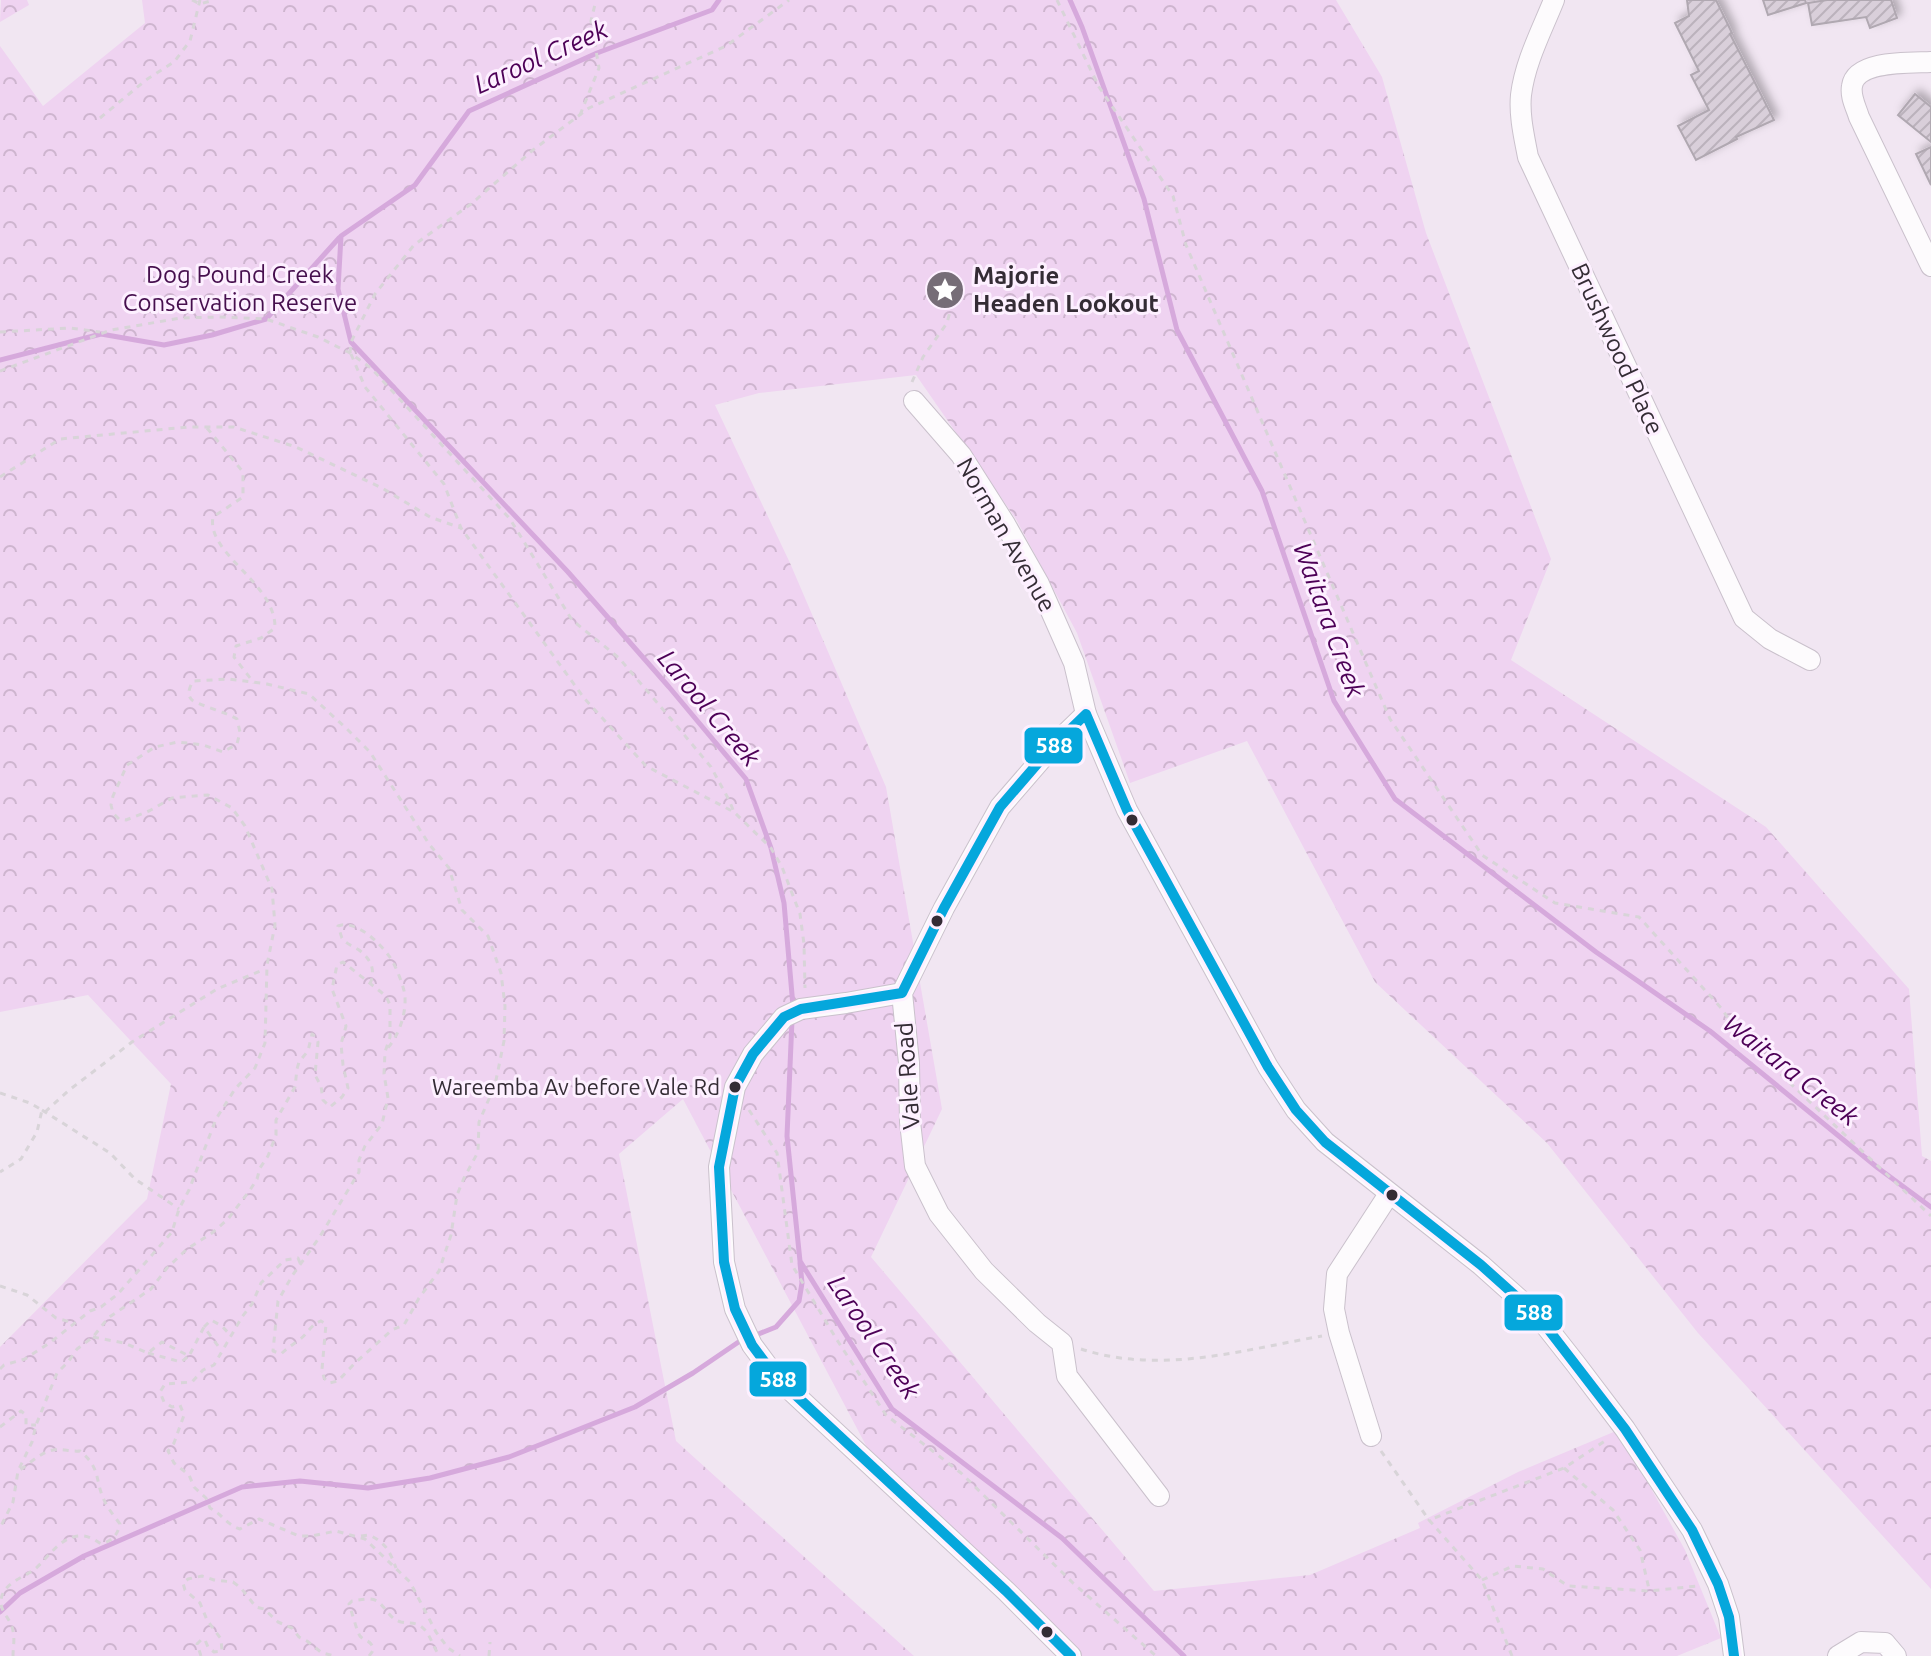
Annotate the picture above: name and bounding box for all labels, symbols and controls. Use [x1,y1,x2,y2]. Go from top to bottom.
water label: Larool Creek [470,14,613,99]
street label: Brushwood Place [1566,259,1669,439]
park label: Dog Pound Creek Conservation Reserve [123,261,357,316]
place label: Majorie Headen Lookout [973,262,1159,317]
place icon: Majorie Headen Lookout [924,269,966,311]
street label: Norman Avenue [951,453,1061,617]
water label: Waitara Creek [1288,538,1371,702]
water label: Larool Creek [652,644,767,772]
line badge: 588 [1023,726,1084,765]
text: 588 [1035,732,1073,757]
unlabelled marker [1124,812,1140,828]
unlabelled marker [929,913,945,929]
water label: Waitara Creek [1718,1008,1865,1132]
street label: Vale Road [890,1021,925,1131]
place label: Wareemba Av before Vale Rd [432,1074,720,1099]
marker: Wareemba Av before Vale Rd [727,1079,743,1095]
unlabelled marker [1384,1187,1400,1203]
water label: Larool Creek [822,1269,927,1405]
line badge: 588 [1503,1293,1564,1332]
text: 588 [1515,1299,1553,1324]
line badge: 588 [748,1360,808,1398]
text: 588 [759,1366,797,1391]
unlabelled marker [1039,1624,1055,1640]

